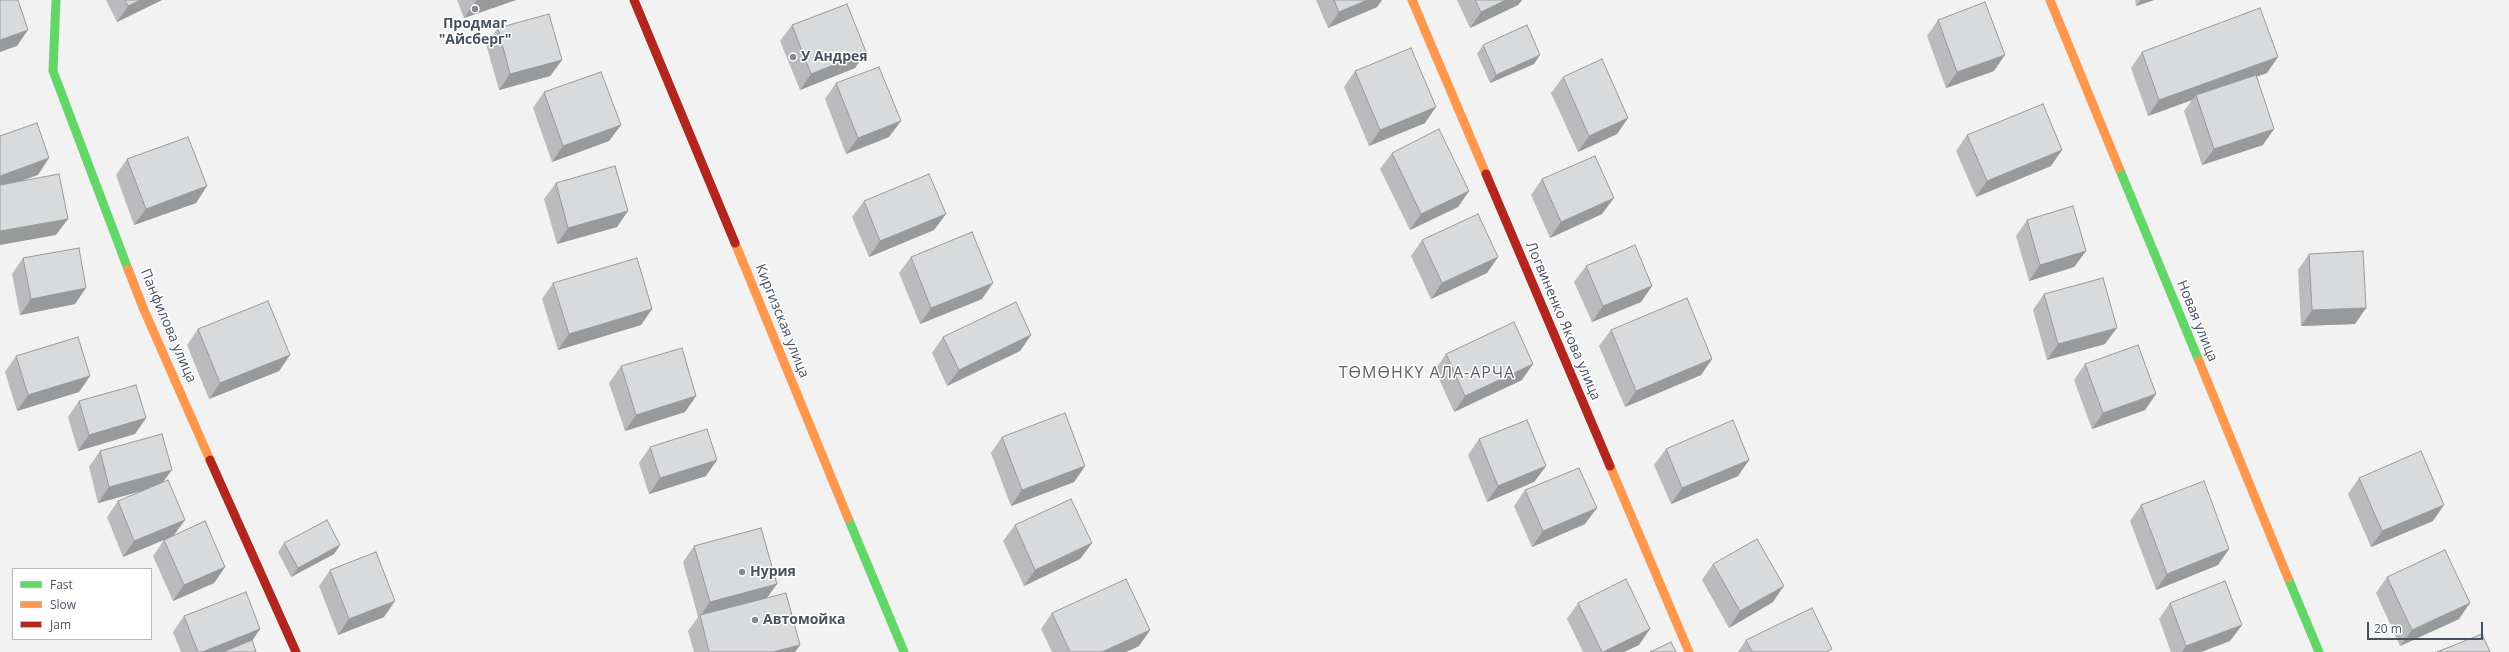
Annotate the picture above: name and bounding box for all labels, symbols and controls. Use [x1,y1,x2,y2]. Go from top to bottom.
marker: Продмаг "Айсберг" [470,4,480,14]
place label: Продмаг "Айсберг" [439,16,511,48]
place label: У Андрея [801,49,868,65]
marker: У Андрея [788,52,798,62]
street label: Логвиненко Якова улица [1522,239,1604,403]
street label: Киргизская улица [751,262,813,380]
street label: Панфилова улица [136,267,200,385]
street label: Новая улица [2173,278,2221,364]
district label: ТӨМӨНКҮ АЛА-АРЧА [1339,363,1515,383]
place label: Нурия [750,564,796,580]
marker: Нурия [737,567,747,577]
legend [12,568,152,640]
text: Fast [50,576,73,593]
text: Slow [50,596,76,613]
place label: Автомойка [763,612,846,628]
scale bar [2369,614,2485,640]
marker: Автомойка [750,615,760,625]
text: Jam [50,616,71,633]
text: 20 m [2374,620,2402,637]

